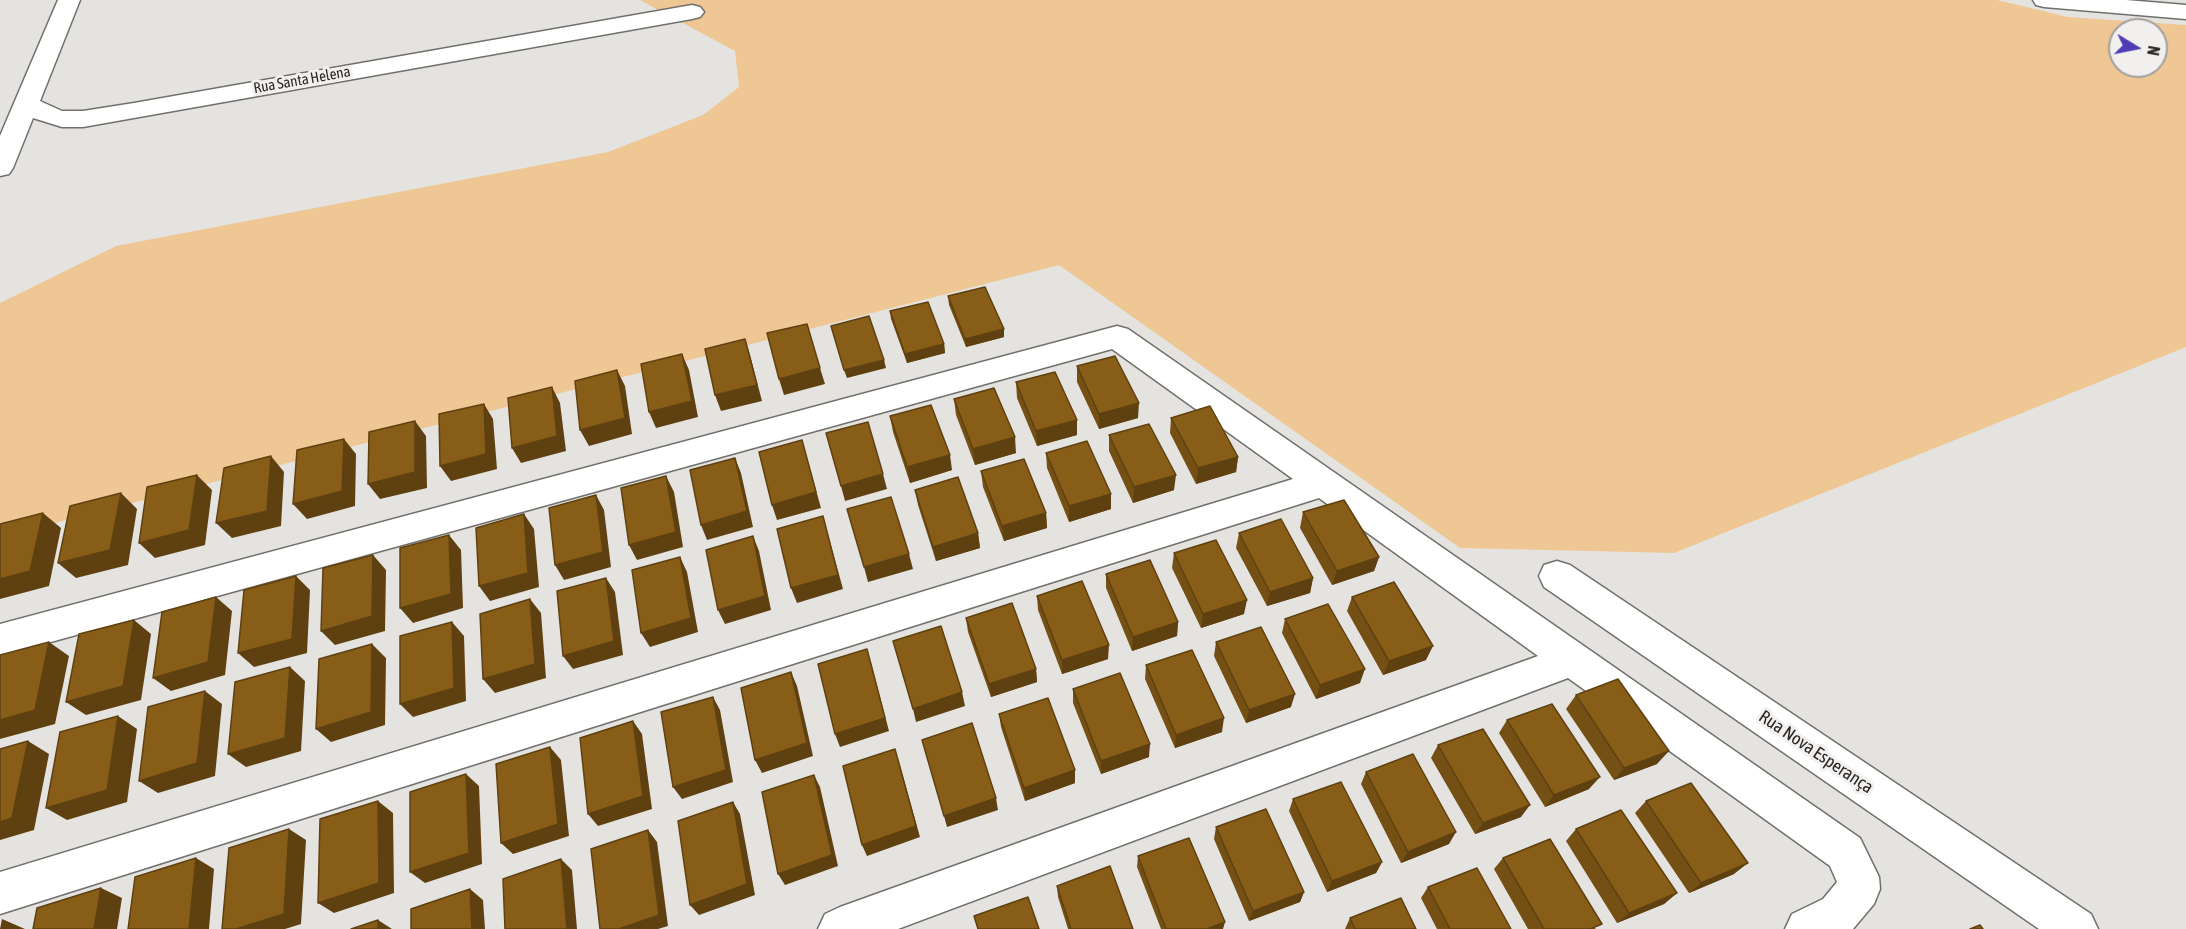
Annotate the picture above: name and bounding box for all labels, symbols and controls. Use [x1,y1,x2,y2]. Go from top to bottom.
north arrow [2108,18,2168,78]
text: N [2144,45,2163,57]
street label: Rua Santa Helena [252,63,352,97]
street label: Rua Nova Esperança [1755,706,1877,798]

